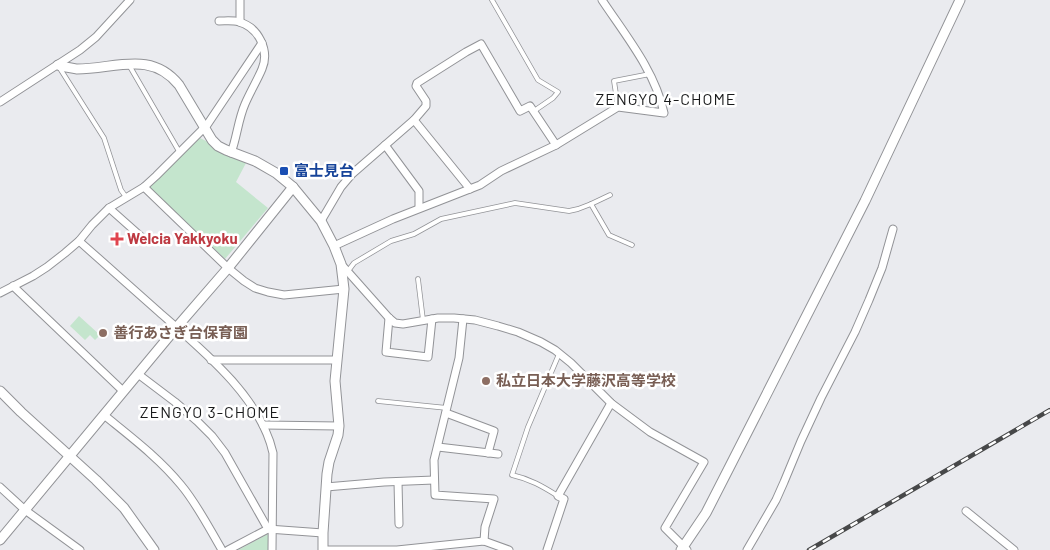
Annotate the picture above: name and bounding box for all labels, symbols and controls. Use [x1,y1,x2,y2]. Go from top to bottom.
district label: ZENGYO 4-CHOME [595,89,737,108]
place label: 富士見台 [294,161,354,179]
marker: 富士見台 [278,165,290,177]
place label: Welcia Yakkyoku [127,229,238,247]
marker: Welcia Yakkyoku [111,233,123,245]
place label: 善行あさぎ台保育園 [113,323,248,341]
marker: 善行あさぎ台保育園 [97,327,109,339]
place label: 私立日本大学藤沢高等学校 [496,371,676,389]
marker: 私立日本大学藤沢高等学校 [480,375,492,387]
district label: ZENGYO 3-CHOME [140,402,280,421]

